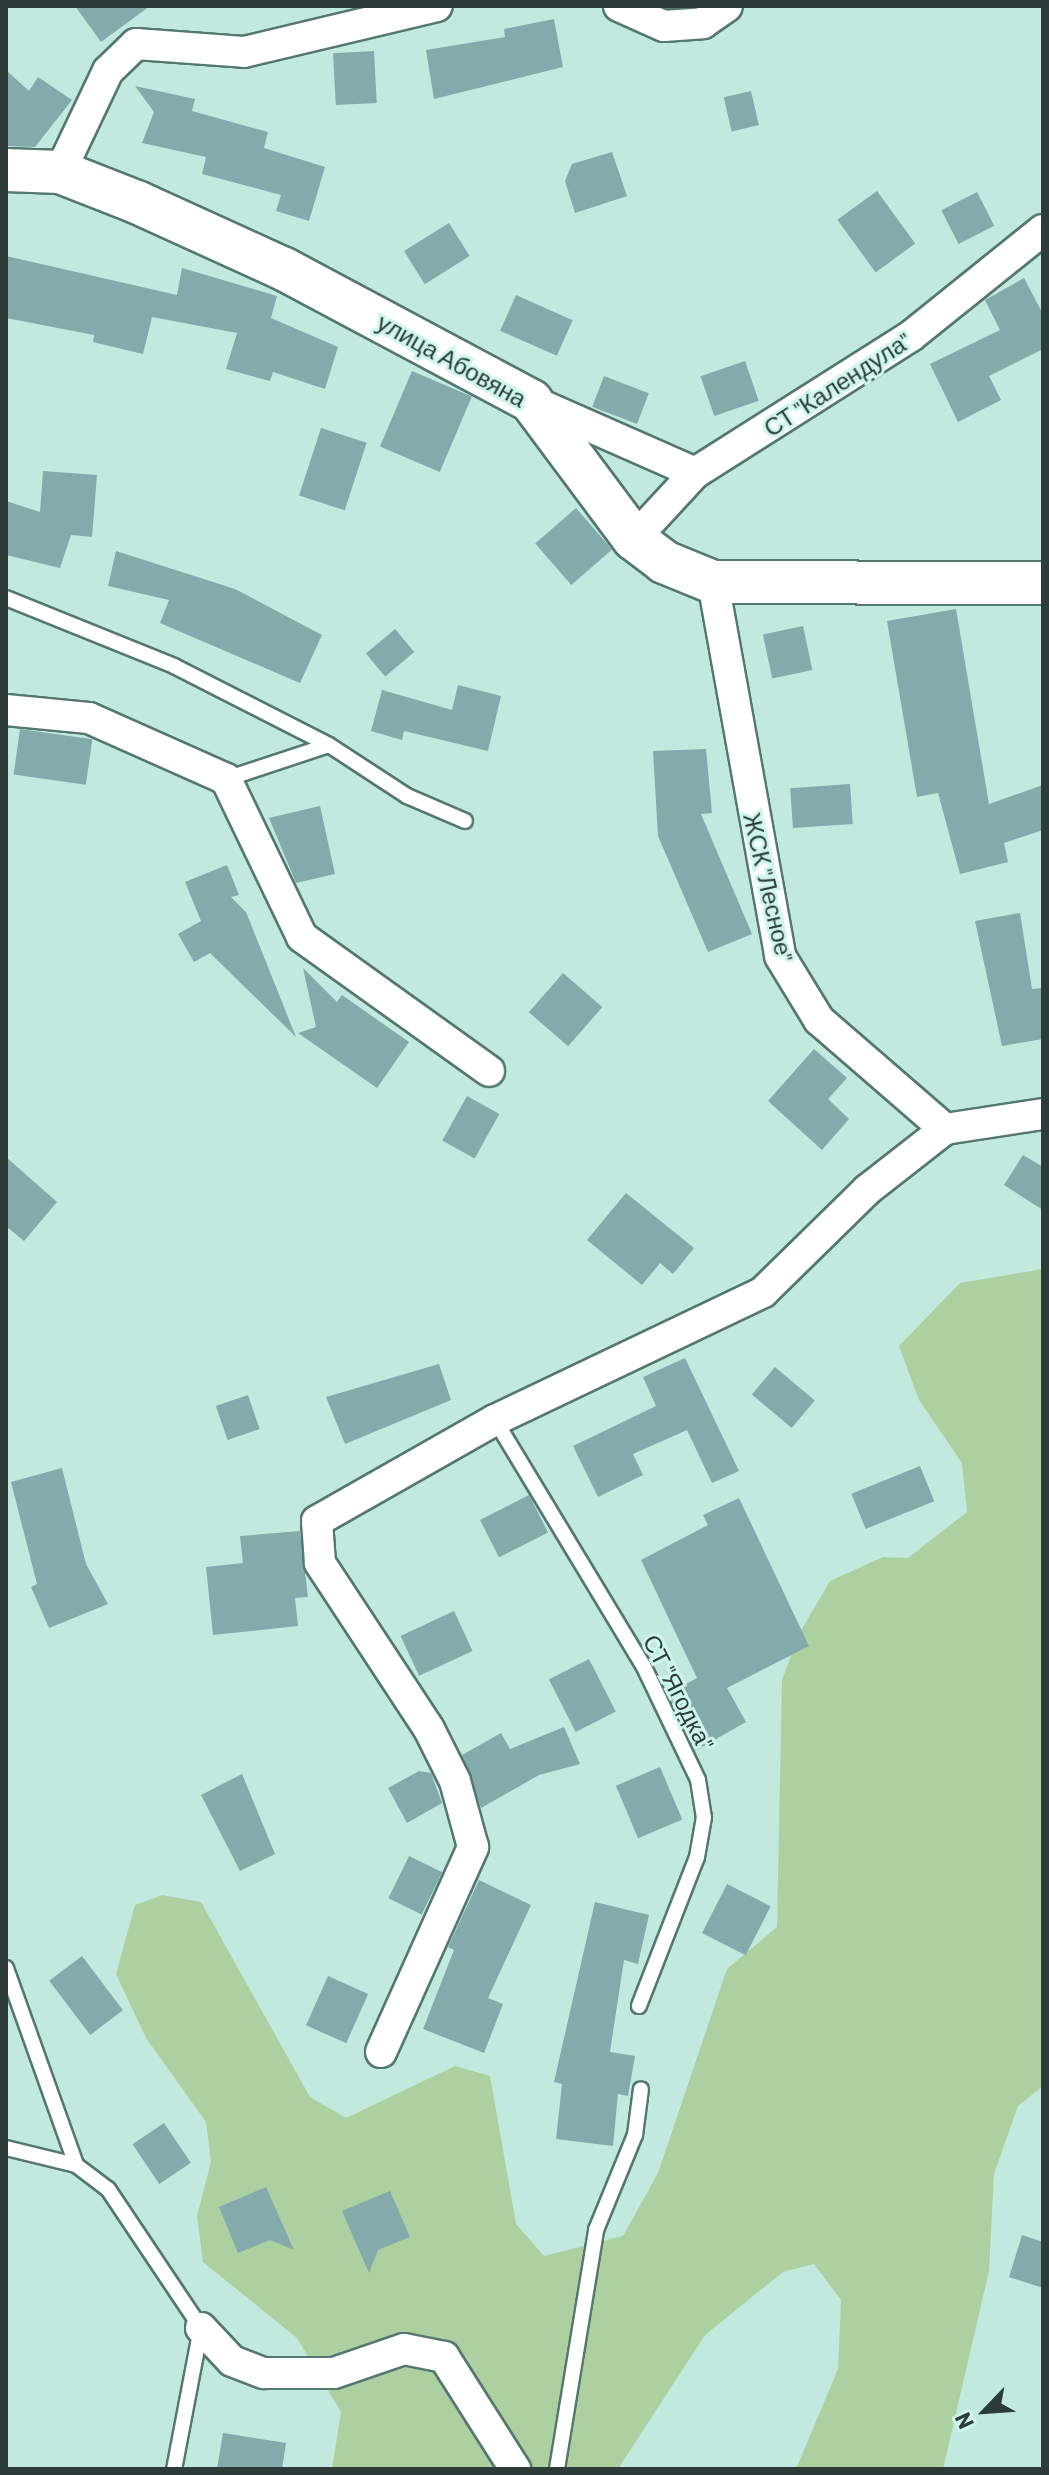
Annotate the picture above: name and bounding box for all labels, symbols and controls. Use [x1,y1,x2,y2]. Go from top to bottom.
street label: улица Абовяна [372,307,532,413]
street label: СТ "Календула" [758,326,916,442]
street label: ЖСК "Лесное" [738,810,800,964]
street label: СТ "Ягодка" [638,1630,720,1754]
north arrow [945,2371,1025,2451]
text: N [948,2409,978,2433]

